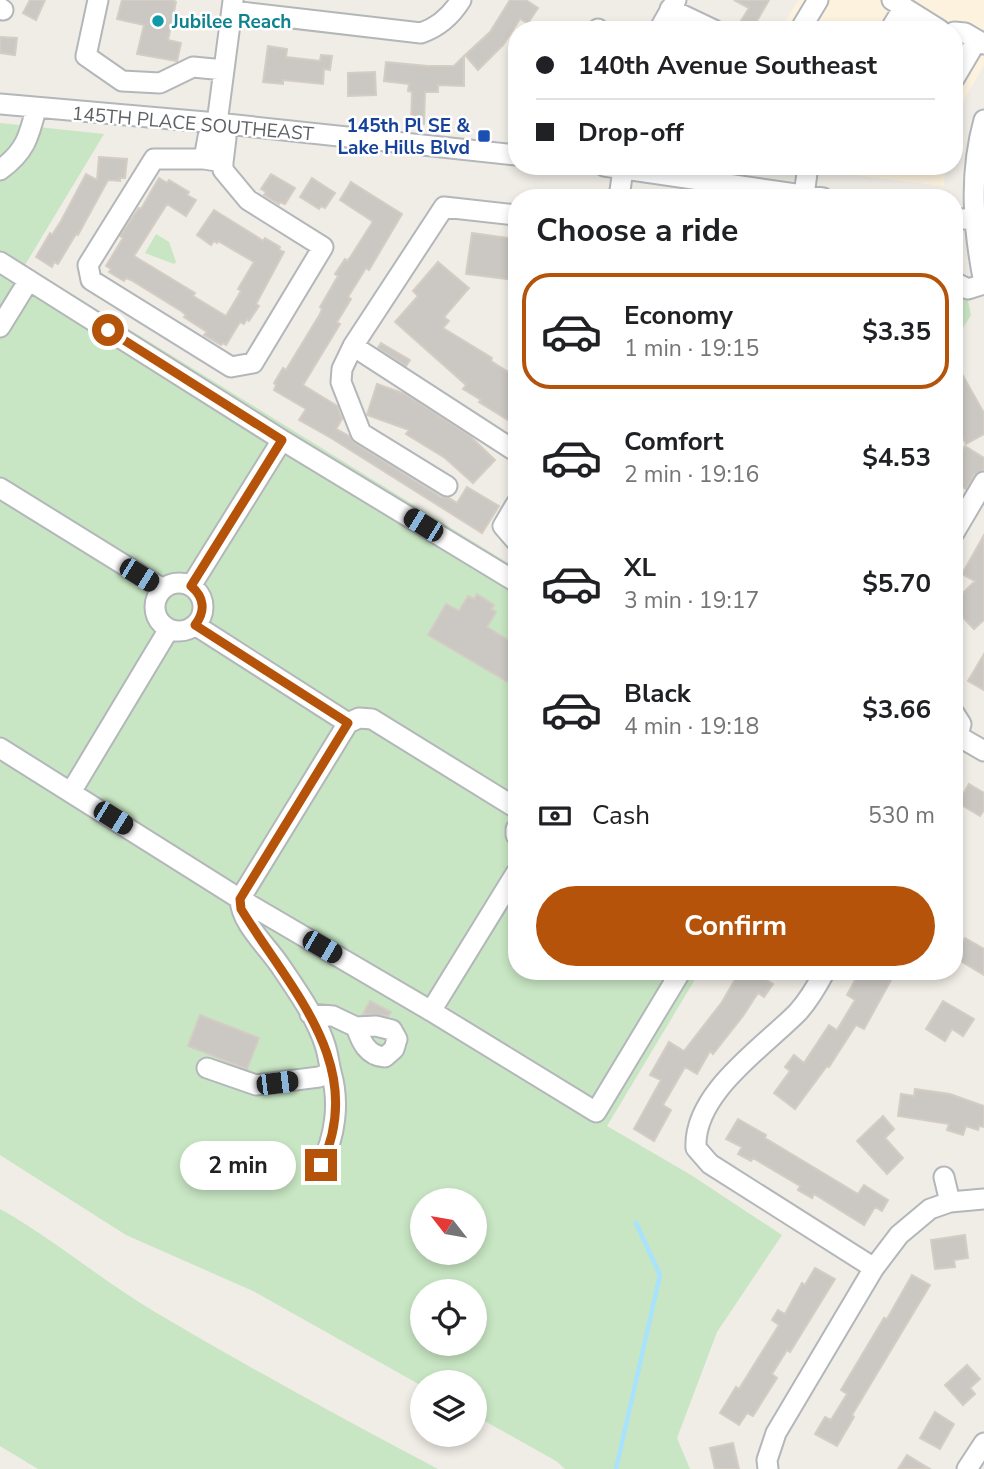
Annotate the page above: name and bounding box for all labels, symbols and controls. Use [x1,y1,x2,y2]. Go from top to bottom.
place label: Jubilee Reach [171,9,291,35]
marker: Jubilee Reach [150,13,166,29]
text: 140th Avenue Southeast [578,48,877,83]
street label: 145TH PLACE SOUTHEAST [71,100,315,148]
place label: 145th Pl SE & Lake Hills Blvd [337,113,471,161]
text: Drop-off [578,115,684,150]
marker: 145th Pl SE & Lake Hills Blvd [476,128,492,144]
text: Choose a ride [536,209,738,252]
text: Economy [624,298,733,333]
icon: car [540,300,603,363]
route start [92,314,124,346]
text: $3.35 [862,314,931,349]
text: 1 min · 19:15 [624,333,759,364]
text: Comfort [624,424,724,459]
icon: car [540,426,603,489]
text: $4.53 [862,440,931,475]
text: 2 min · 19:16 [624,459,759,490]
car [400,505,447,545]
text: XL [624,550,656,585]
icon: car [540,552,603,615]
car [116,555,163,595]
text: $5.70 [862,566,931,601]
text: 3 min · 19:17 [624,585,759,616]
text: Black [624,676,691,711]
icon: car [540,678,603,741]
text: $3.66 [862,692,931,727]
text: 4 min · 19:18 [624,711,759,742]
icon: cash [536,797,574,835]
car [90,798,137,838]
text: Cash [592,798,650,833]
text: 530 m [868,800,935,831]
button: Confirm [536,886,935,966]
car [299,927,346,967]
car [255,1070,300,1096]
callout: 2 min [181,1140,296,1190]
route end [305,1149,337,1181]
text: 2 min [208,1150,268,1181]
north arrow [410,1188,486,1265]
map controls [410,1188,487,1447]
button: locate [410,1279,487,1356]
button: layers [410,1370,487,1447]

